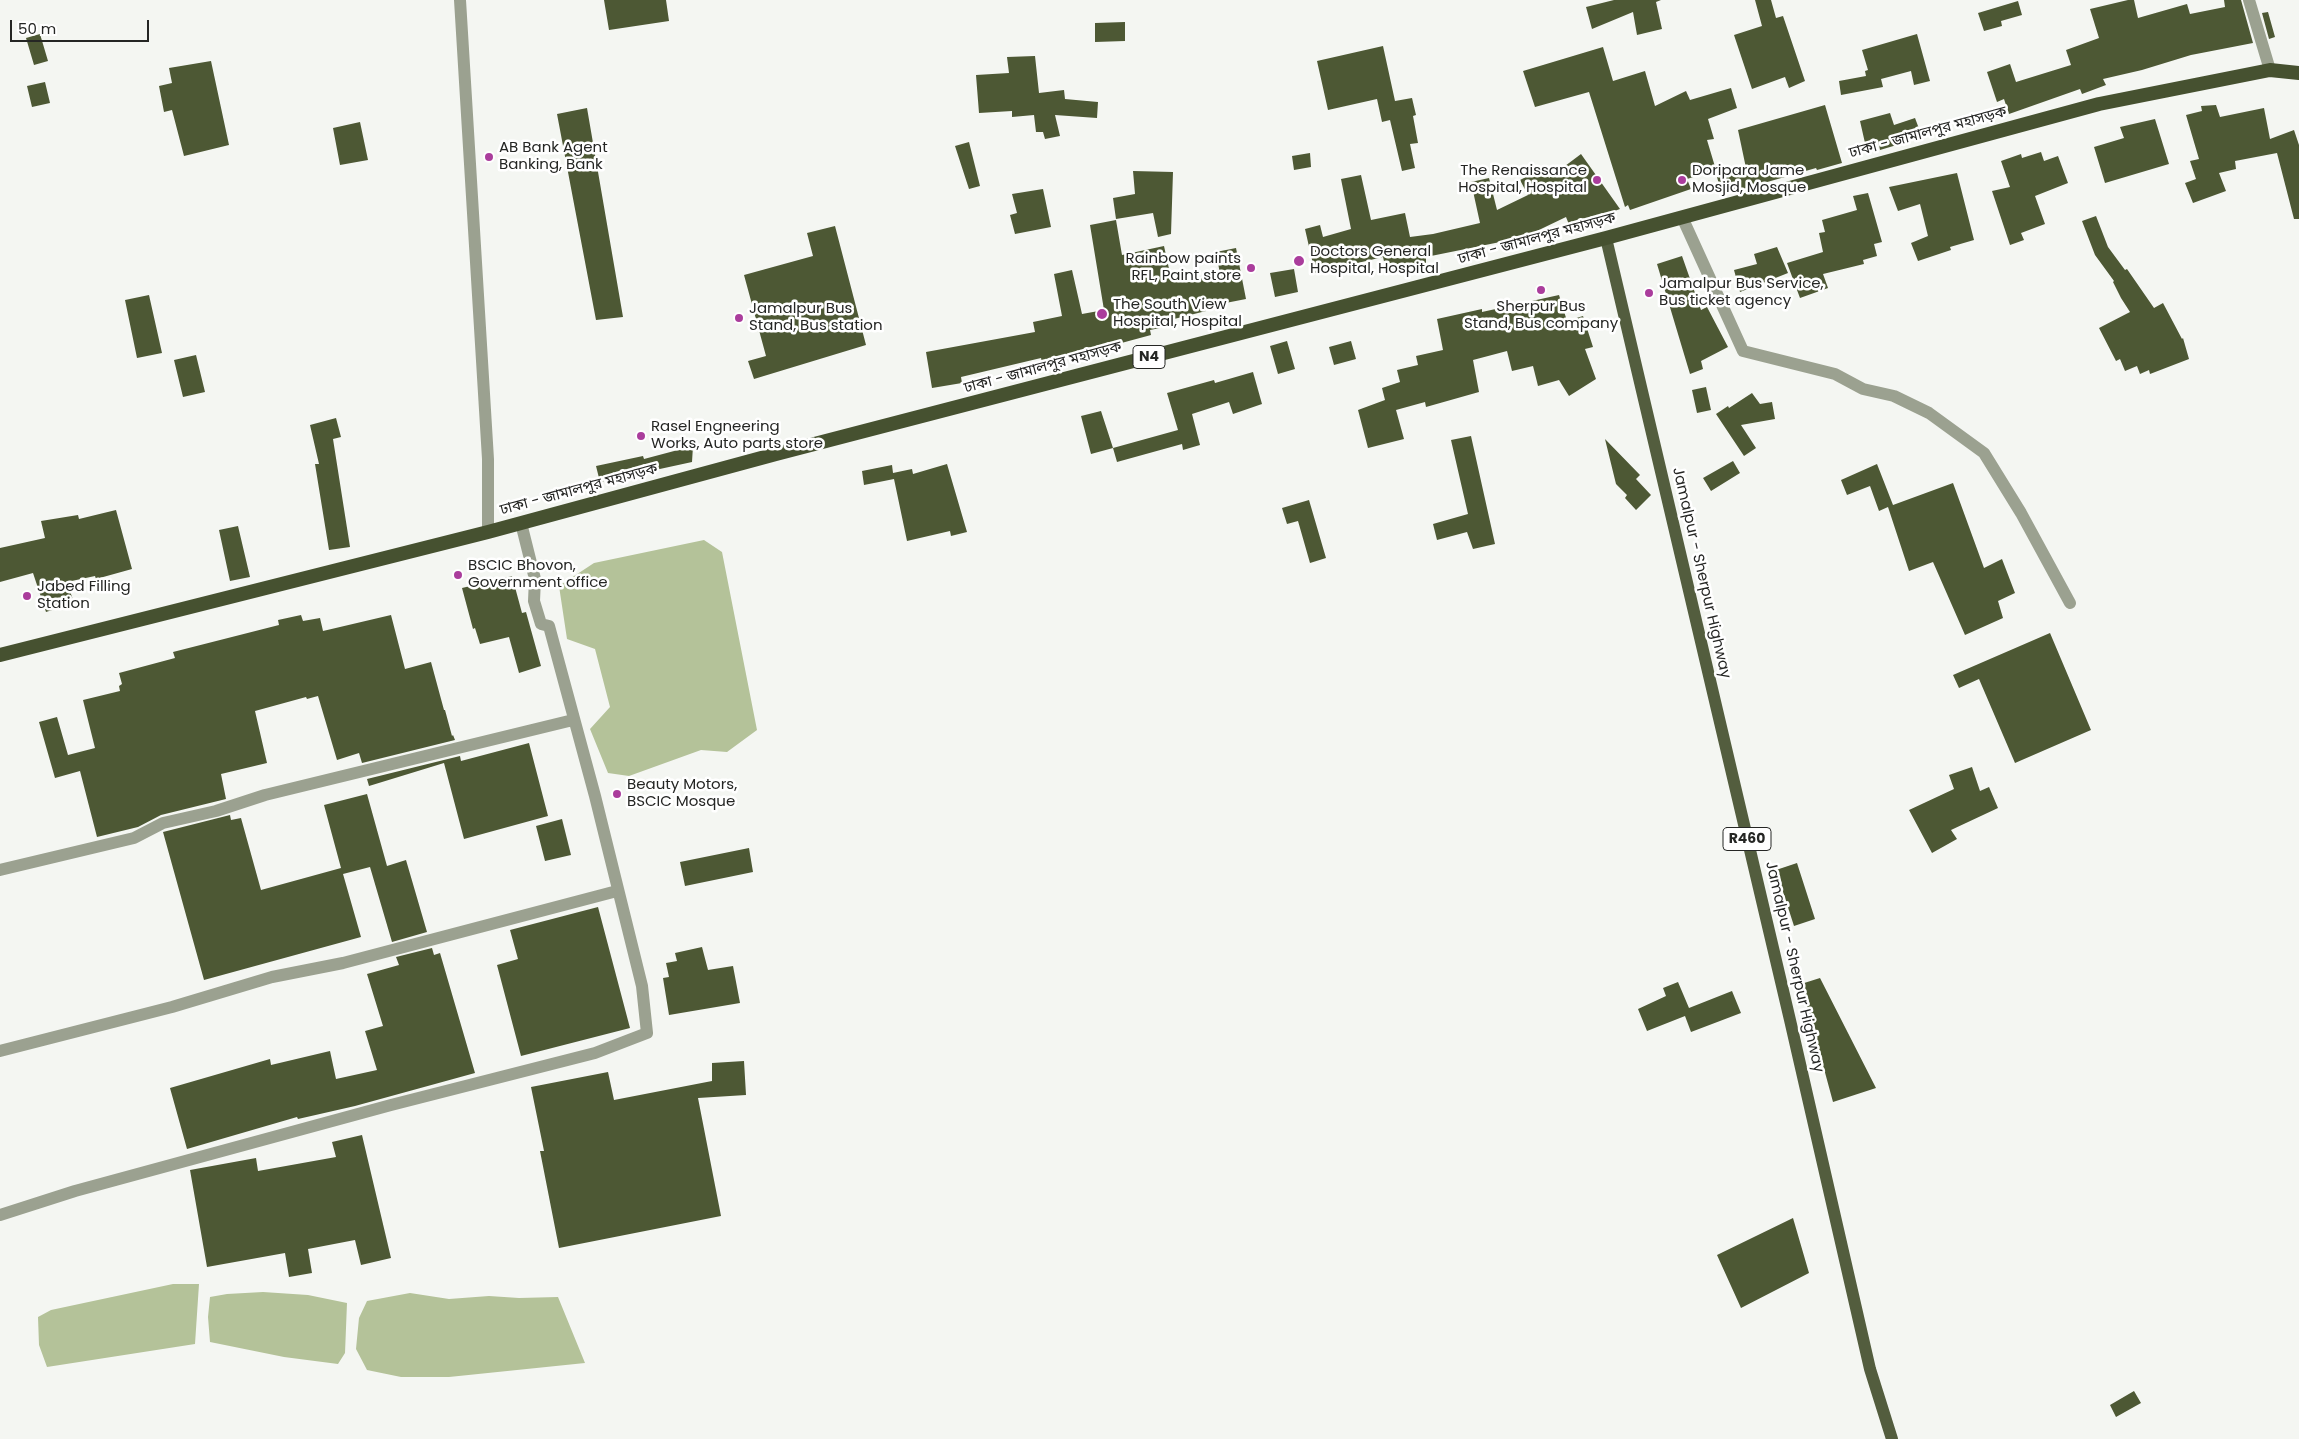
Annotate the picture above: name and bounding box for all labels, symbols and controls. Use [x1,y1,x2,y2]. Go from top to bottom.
scale bar [12,10,151,42]
text: 50 m [18,18,56,39]
street label: ঢাকা - জামালপুর মহাসড়ক [1847,103,2009,163]
place label: AB Bank Agent Banking, Bank [499,139,608,174]
marker: AB Bank Agent Banking, Bank [483,151,495,163]
place label: The Renaissance Hospital, Hospital [1458,162,1587,197]
place label: Doripara Jame Mosjid, Mosque [1692,162,1806,197]
marker: The Renaissance Hospital, Hospital [1591,174,1603,186]
marker: Doripara Jame Mosjid, Mosque [1676,174,1688,186]
street label: ঢাকা - জামালপুর মহাসড়ক [1456,209,1618,269]
place label: Doctors General Hospital, Hospital [1310,243,1439,278]
place label: Rainbow paints RFL, Paint store [1126,250,1241,285]
marker: Doctors General Hospital, Hospital [1292,254,1306,268]
marker: Rainbow paints RFL, Paint store [1245,262,1257,274]
place label: Jamalpur Bus Service, Bus ticket agency [1659,275,1824,310]
marker: Sherpur Bus Stand, Bus company [1535,284,1547,296]
marker: Jamalpur Bus Service, Bus ticket agency [1643,287,1655,299]
place label: The South View Hospital, Hospital [1113,296,1242,331]
place label: Sherpur Bus Stand, Bus company [1464,298,1618,333]
place label: Jamalpur Bus Stand, Bus station [749,300,883,335]
marker: The South View Hospital, Hospital [1095,307,1109,321]
marker: Jamalpur Bus Stand, Bus station [733,312,745,324]
street label: ঢাকা - জামালপুর মহাসড়ক [962,338,1124,398]
road number: N4 [1133,346,1165,368]
place label: Rasel Engneering Works, Auto parts store [651,418,823,453]
marker: Rasel Engneering Works, Auto parts store [635,430,647,442]
street label: ঢাকা - জামালপুর মহাসড়ক [498,460,660,520]
street label: Jamalpur - Sherpur Highway [1668,466,1734,680]
place label: BSCIC Bhovon, Government office [468,557,608,592]
marker: BSCIC Bhovon, Government office [452,569,464,581]
place label: Jabed Filling Station [37,578,131,613]
marker: Jabed Filling Station [21,590,33,602]
place label: Beauty Motors, BSCIC Mosque [627,776,737,811]
marker: Beauty Motors, BSCIC Mosque [611,788,623,800]
road number: R460 [1723,828,1771,851]
street label: Jamalpur - Sherpur Highway [1761,860,1827,1074]

